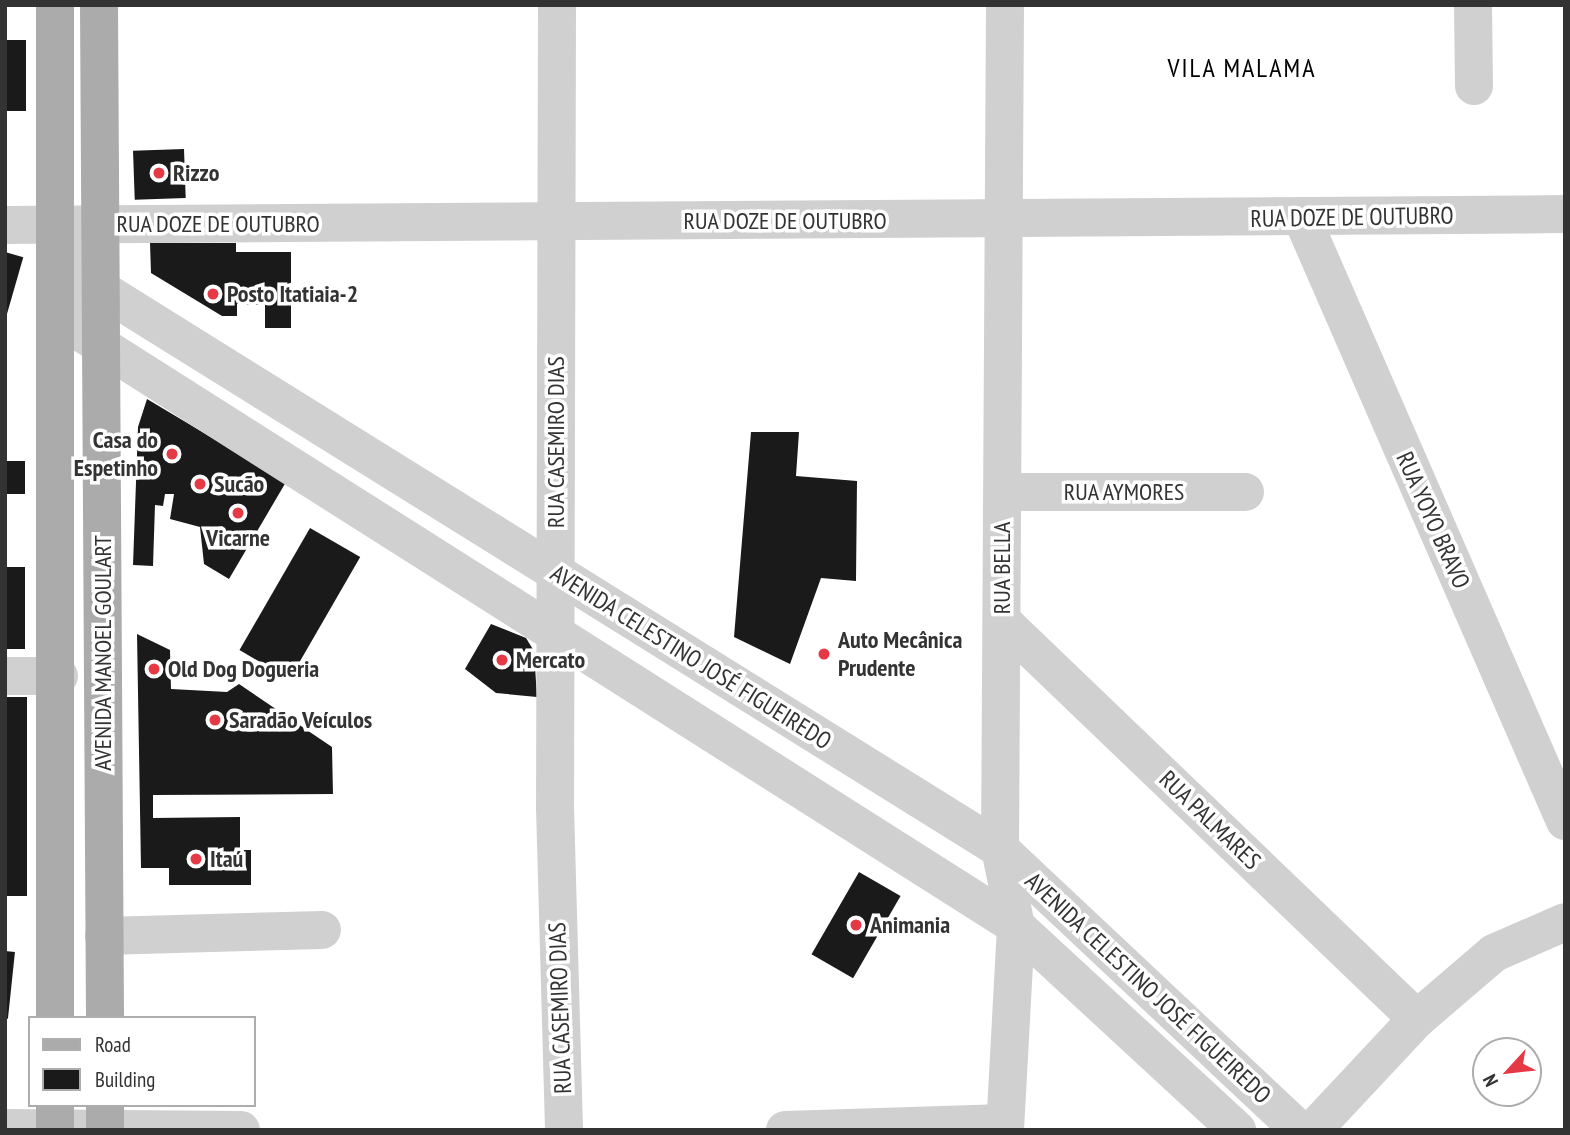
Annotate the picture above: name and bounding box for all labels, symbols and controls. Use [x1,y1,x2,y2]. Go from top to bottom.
district label: VILA MALAMA [1168,52,1316,84]
place label: Rizzo [173,159,219,187]
marker: Rizzo [151,165,167,181]
street label: RUA DOZE DE OUTUBRO [1250,201,1454,233]
street label: RUA DOZE DE OUTUBRO [683,207,887,235]
street label: RUA DOZE DE OUTUBRO [116,210,320,238]
place label: Posto Itatiaia-2 [227,280,358,308]
marker: Posto Itatiaia-2 [205,286,221,302]
street label: RUA CASEMIRO DIAS [542,356,570,528]
place label: Casa do Espetinho [74,426,158,482]
marker: Casa do Espetinho [164,446,180,462]
street label: RUA YOYO BRAVO [1390,447,1476,593]
place label: Sucão [214,470,264,498]
marker: Sucão [192,476,208,492]
street label: RUA AYMORES [1063,478,1185,506]
marker: Vicarne [230,505,246,521]
street label: RUA BELLA [988,521,1016,615]
place label: Vicarne [206,524,270,552]
street label: AVENIDA MANOEL GOULART [89,535,117,771]
street label: AVENIDA CELESTINO JOSÉ FIGUEIREDO [545,558,837,756]
place label: Auto Mecânica Prudente [838,626,962,682]
place label: Mercato [516,646,585,674]
marker: Auto Mecânica Prudente [816,646,832,662]
marker: Mercato [494,652,510,668]
place label: Old Dog Dogueria [168,655,319,683]
marker: Old Dog Dogueria [146,661,162,677]
place label: Saradão Veículos [229,706,373,734]
marker: Saradão Veículos [207,712,223,728]
street label: RUA PALMARES [1153,764,1267,876]
place label: Itaú [210,845,243,873]
marker: Itaú [188,851,204,867]
street label: AVENIDA CELESTINO JOSÉ FIGUEIREDO [1019,866,1277,1110]
place label: Animania [870,911,950,939]
marker: Animania [848,917,864,933]
street label: RUA CASEMIRO DIAS [543,921,577,1095]
legend [28,1016,256,1107]
text: Road [95,1031,131,1058]
north arrow [1472,1037,1542,1107]
text: Building [95,1066,155,1093]
text: N [1477,1071,1503,1091]

